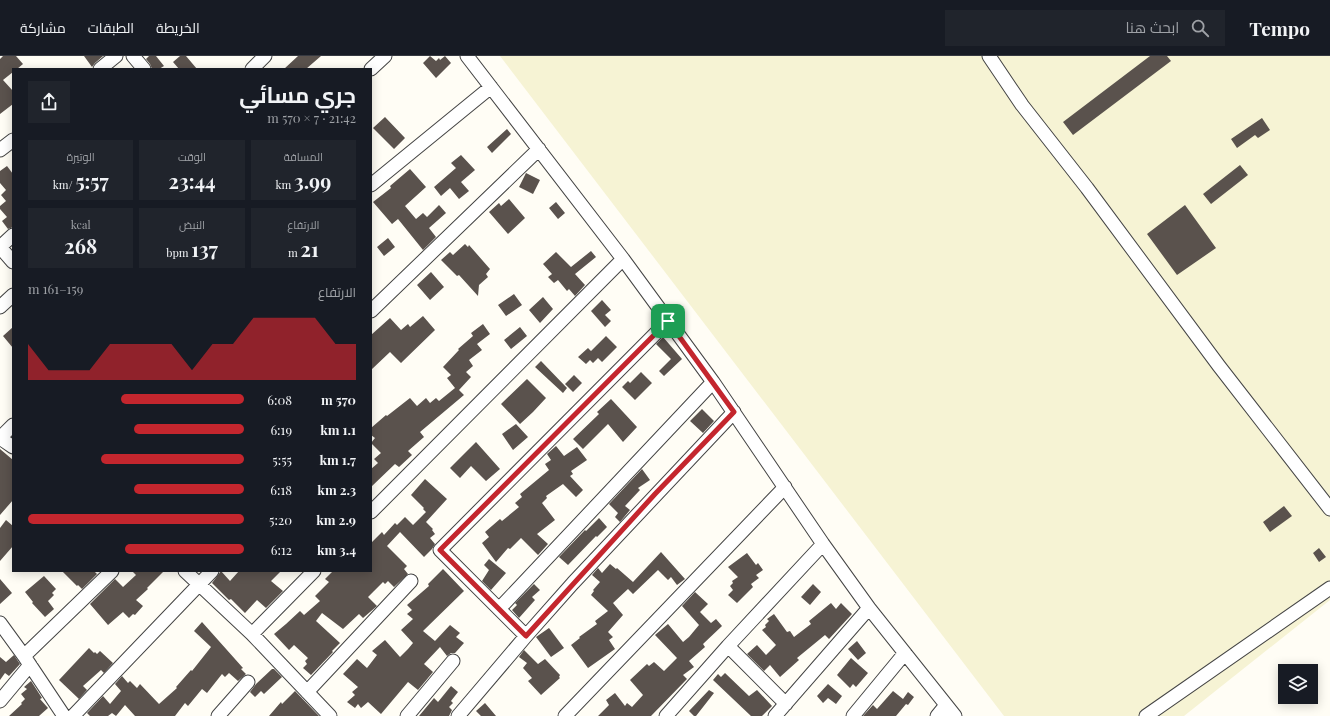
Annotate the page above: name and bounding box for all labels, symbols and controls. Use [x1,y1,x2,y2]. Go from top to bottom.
search box [945,10,1225,46]
text: Tempo [1249,15,1310,41]
text: ابحث هنا [1125,17,1179,37]
icon: search [1189,17,1211,39]
text: مشاركة [20,18,66,37]
text: الطبقات [88,18,134,37]
text: الخريطة [156,18,200,37]
text: جري مسائي [239,79,356,109]
button: share [28,81,70,123]
text: 21:42 · 7 × 570 m [267,109,356,126]
text: الوتيرة [67,149,95,164]
text: الوقت [178,149,206,164]
text: المسافة [284,149,323,164]
text: 5:57 [75,167,109,194]
text: 23:44 [168,167,216,194]
text: 3.99 [294,167,331,194]
text: /km [53,177,75,192]
text: km [275,177,294,192]
text: kcal [71,217,91,232]
text: النبض [179,217,205,232]
text: الارتفاع [287,217,319,232]
text: 268 [64,232,97,259]
text: 137 [191,235,218,262]
text: 21 [301,235,319,262]
text: bpm [166,245,191,260]
text: m [288,245,301,260]
text: 159–161 m [28,280,83,297]
text: الارتفاع [318,283,356,300]
pin [651,304,685,338]
icon: arrive [657,310,679,332]
text: 6:08 [267,391,292,408]
text: 570 m [321,391,356,408]
text: 6:19 [270,421,292,438]
text: 1.1 km [320,421,356,438]
text: 5:55 [272,451,292,468]
text: 1.7 km [319,451,356,468]
text: 6:18 [270,481,292,498]
text: 2.3 km [317,481,356,498]
text: 5:20 [269,511,292,528]
text: 2.9 km [316,511,356,528]
text: 6:12 [271,541,292,558]
text: 3.4 km [317,541,356,558]
map controls [1278,664,1318,704]
button: layers [1278,664,1318,704]

